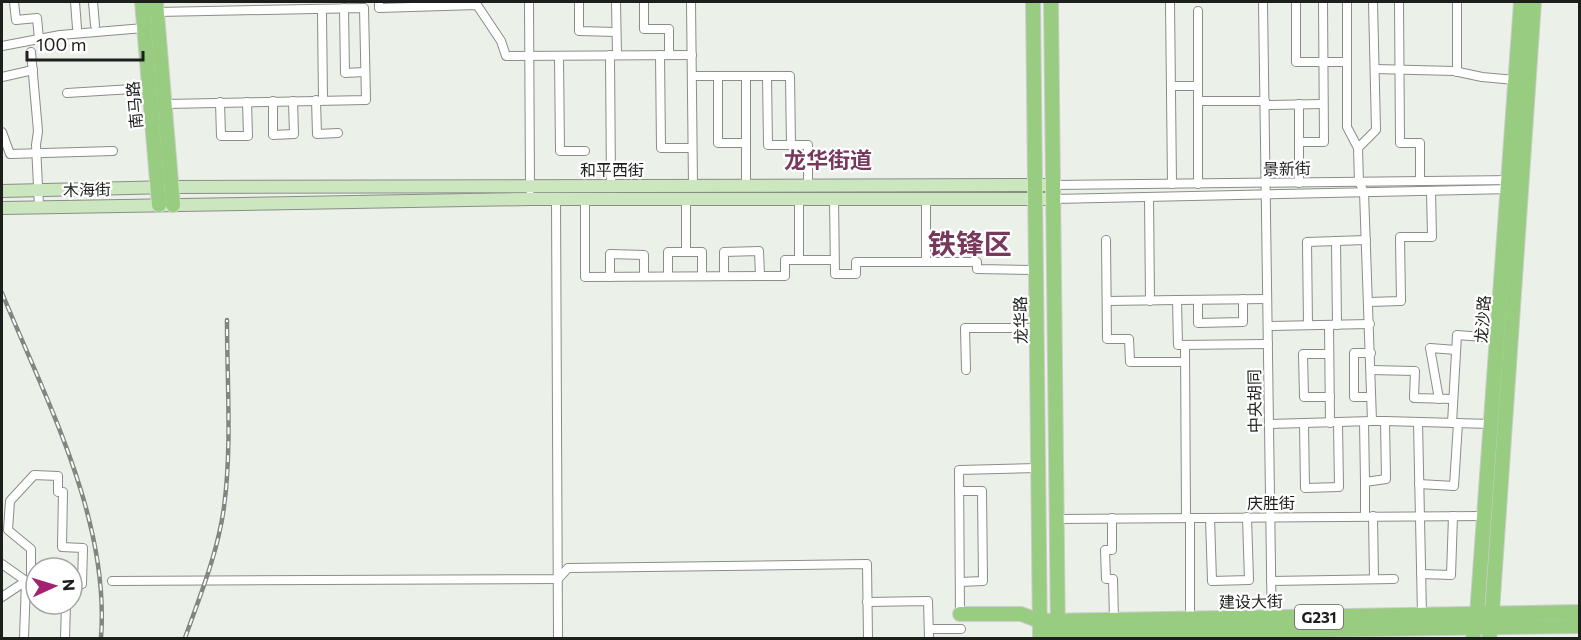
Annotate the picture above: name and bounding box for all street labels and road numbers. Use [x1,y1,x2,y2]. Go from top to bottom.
street label: 南马路 [122,80,146,130]
street label: 景新街 [1263,158,1311,178]
street label: 和平西街 [580,160,644,179]
street label: 木海街 [63,179,111,199]
street label: 龙沙路 [1471,294,1493,344]
street label: 龙华路 [1010,296,1030,344]
street label: 中央胡同 [1244,369,1264,433]
street label: 庆胜街 [1247,493,1295,512]
street label: 建设大街 [1219,591,1283,611]
road number: G231 [1295,605,1343,629]

